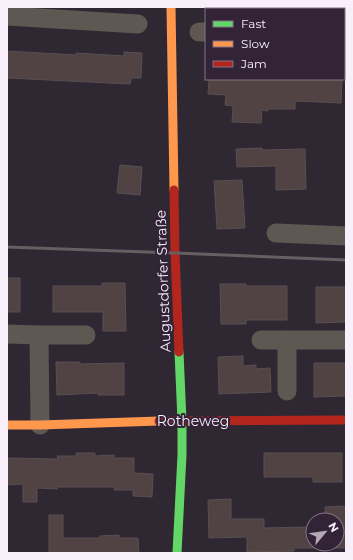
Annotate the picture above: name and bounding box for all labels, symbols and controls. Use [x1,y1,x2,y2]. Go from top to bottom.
legend [205,8,345,80]
text: Fast [241,16,266,31]
text: Slow [241,36,270,51]
text: Jam [240,56,267,71]
street label: Augustdorfer Straße [152,210,174,352]
street label: Rotheweg [157,412,229,430]
north arrow [305,512,345,552]
text: N [325,520,342,534]

